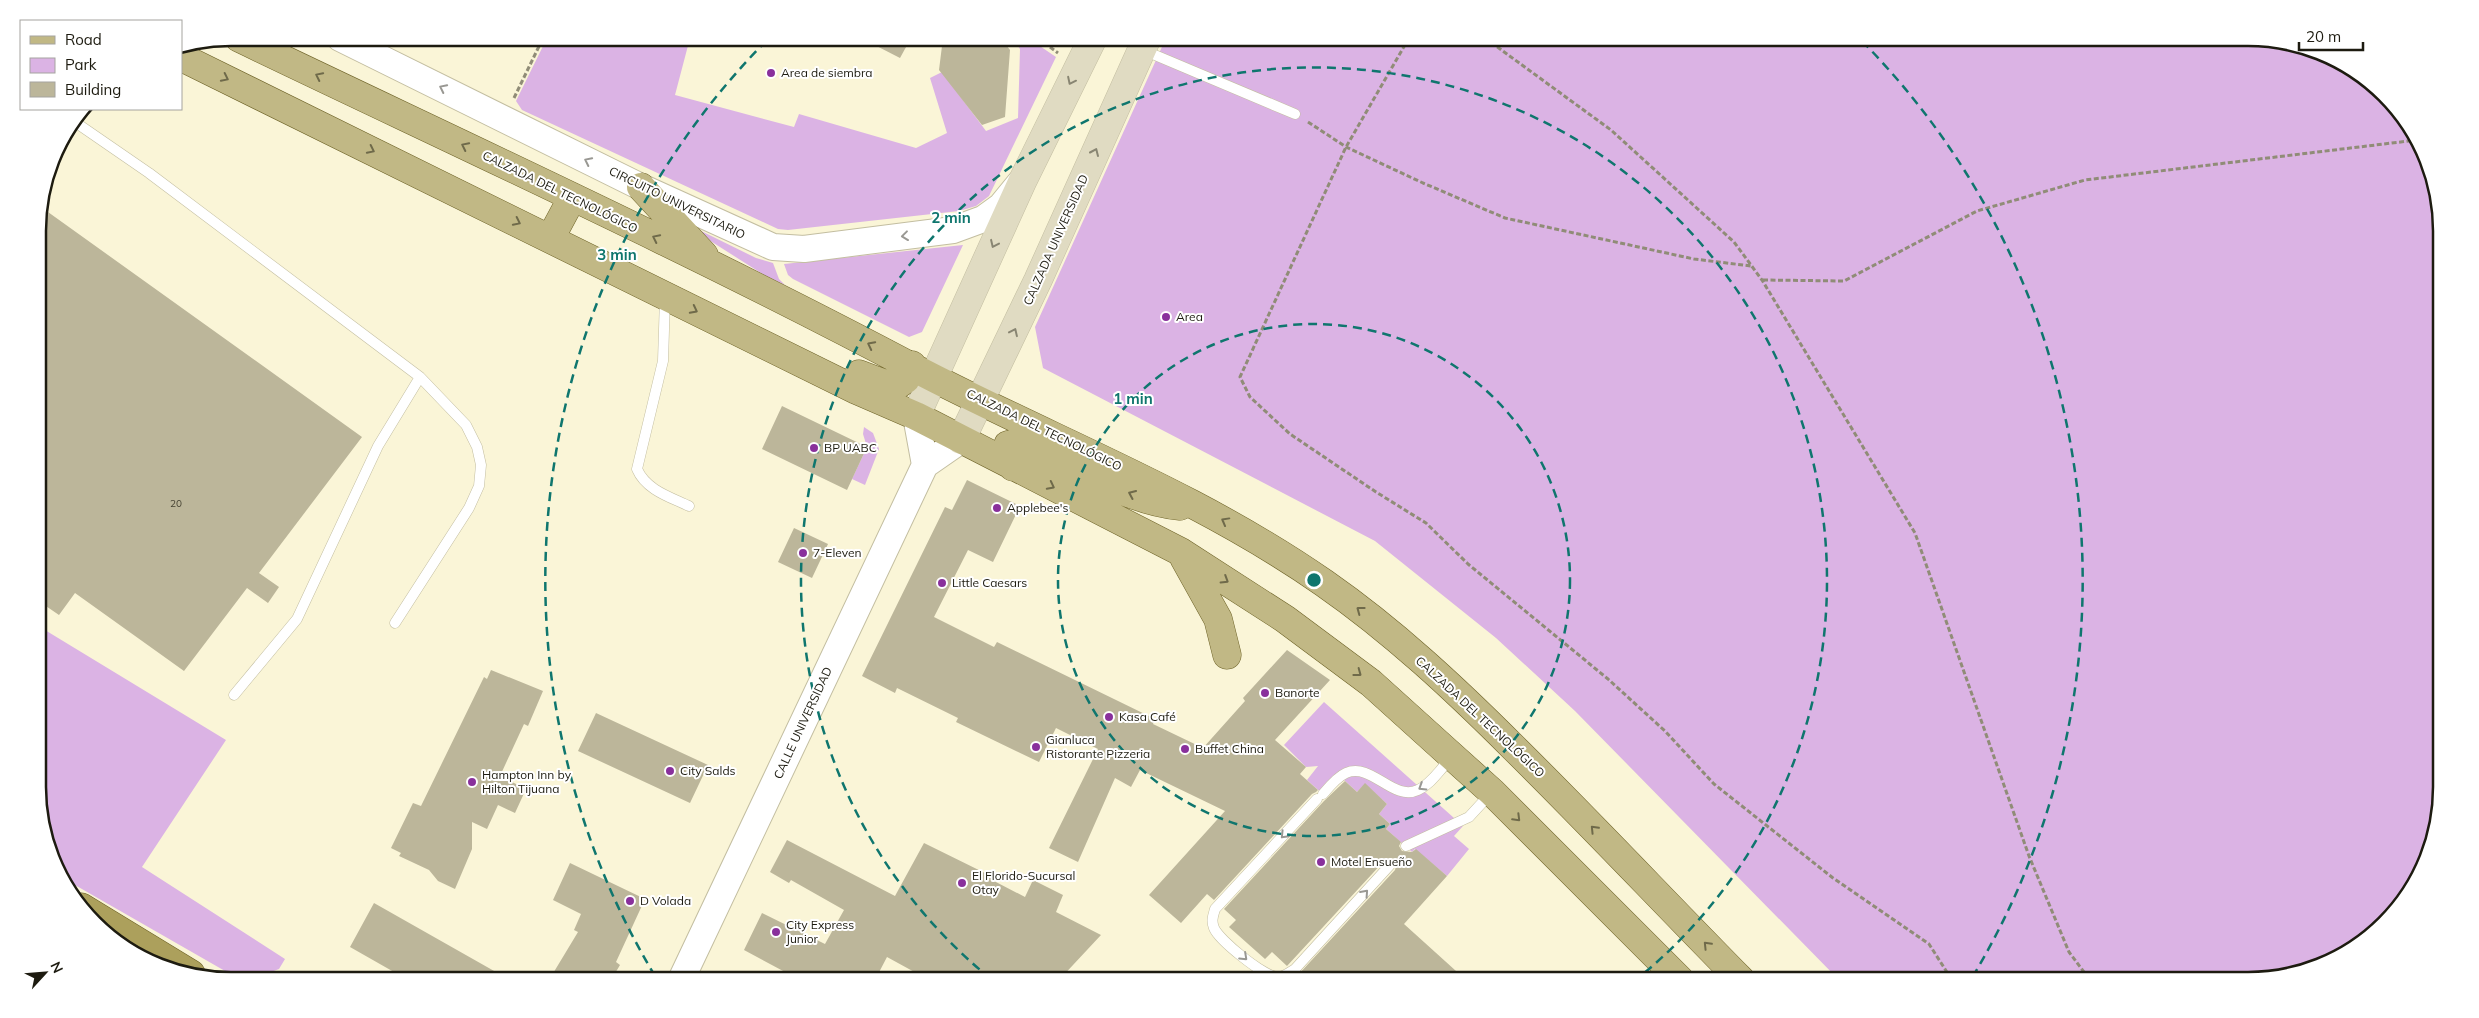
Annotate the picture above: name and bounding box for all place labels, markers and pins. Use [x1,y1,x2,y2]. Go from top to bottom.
place label: Area de siembra [781,65,872,80]
marker: Area de siembra [765,67,777,79]
place label: Area [1176,309,1203,324]
marker: Area [1160,311,1172,323]
place label: BP UABC [824,440,877,455]
marker: BP UABC [808,442,820,454]
place label: Applebee's [1007,500,1069,515]
marker: Applebee's [991,502,1003,514]
place label: 7-Eleven [813,545,862,560]
marker: 7-Eleven [797,547,809,559]
centre of rings [1305,571,1323,589]
place label: Little Caesars [952,575,1027,590]
marker: Little Caesars [936,577,948,589]
place label: Banorte [1275,685,1320,700]
marker: Banorte [1259,687,1271,699]
place label: Kasa Café [1119,709,1176,724]
marker: Kasa Café [1103,711,1115,723]
place label: Gianluca Ristorante Pizzeria [1046,732,1150,761]
marker: Gianluca Ristorante Pizzeria [1030,741,1042,753]
place label: Buffet China [1195,741,1264,756]
marker: Buffet China [1179,743,1191,755]
place label: City Salds [680,763,736,778]
marker: City Salds [664,765,676,777]
place label: Hampton Inn by Hilton Tijuana [482,767,572,796]
marker: Hampton Inn by Hilton Tijuana [466,776,478,788]
place label: Motel Ensueño [1331,854,1412,869]
marker: Motel Ensueño [1315,856,1327,868]
place label: El Florido-Sucursal Otay [972,868,1075,897]
marker: El Florido-Sucursal Otay [956,877,968,889]
place label: D Volada [640,893,691,908]
marker: D Volada [624,895,636,907]
place label: City Express Junior [786,917,854,946]
marker: City Express Junior [770,926,782,938]

